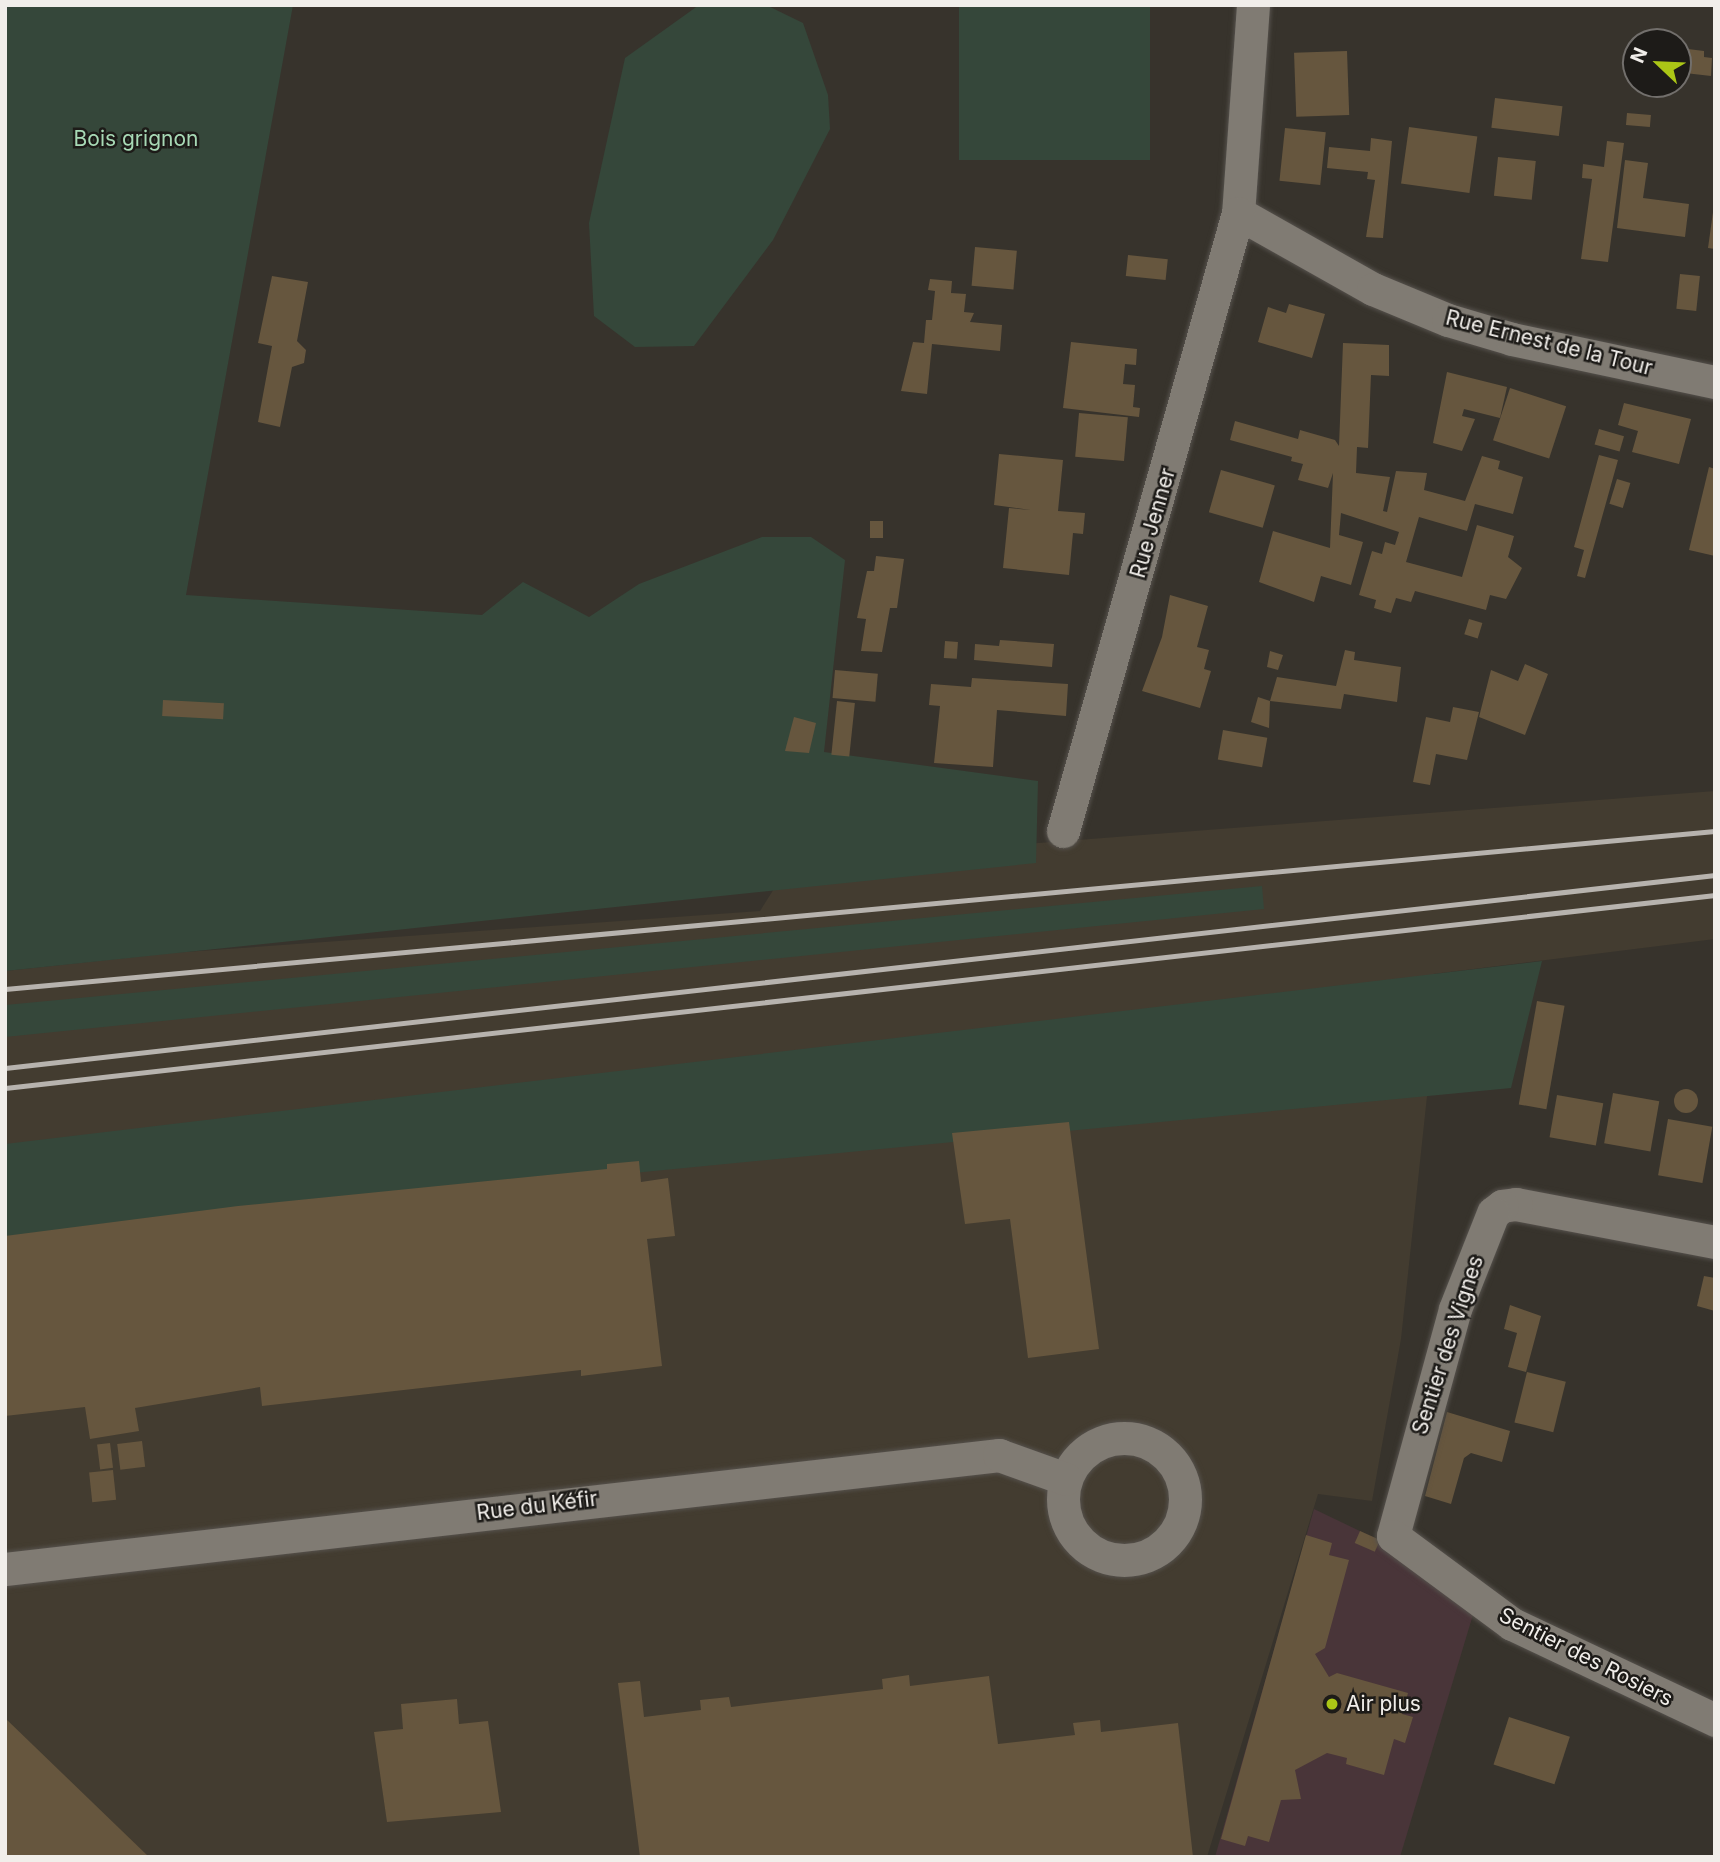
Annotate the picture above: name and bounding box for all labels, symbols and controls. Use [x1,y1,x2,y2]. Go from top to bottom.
north arrow [1622,28,1692,98]
text: N [1626,44,1652,67]
park label: Bois grignon [74,126,198,152]
street label: Rue Ernest de la Tour [1443,305,1655,381]
street label: Rue Jenner [1125,465,1181,581]
street label: Sentier des Vignes [1407,1252,1489,1438]
street label: Rue du Kéfir [475,1486,599,1526]
street label: Sentier des Rosiers [1495,1602,1677,1712]
place label: Air plus [1346,1691,1421,1717]
marker: Air plus [1324,1696,1340,1712]

